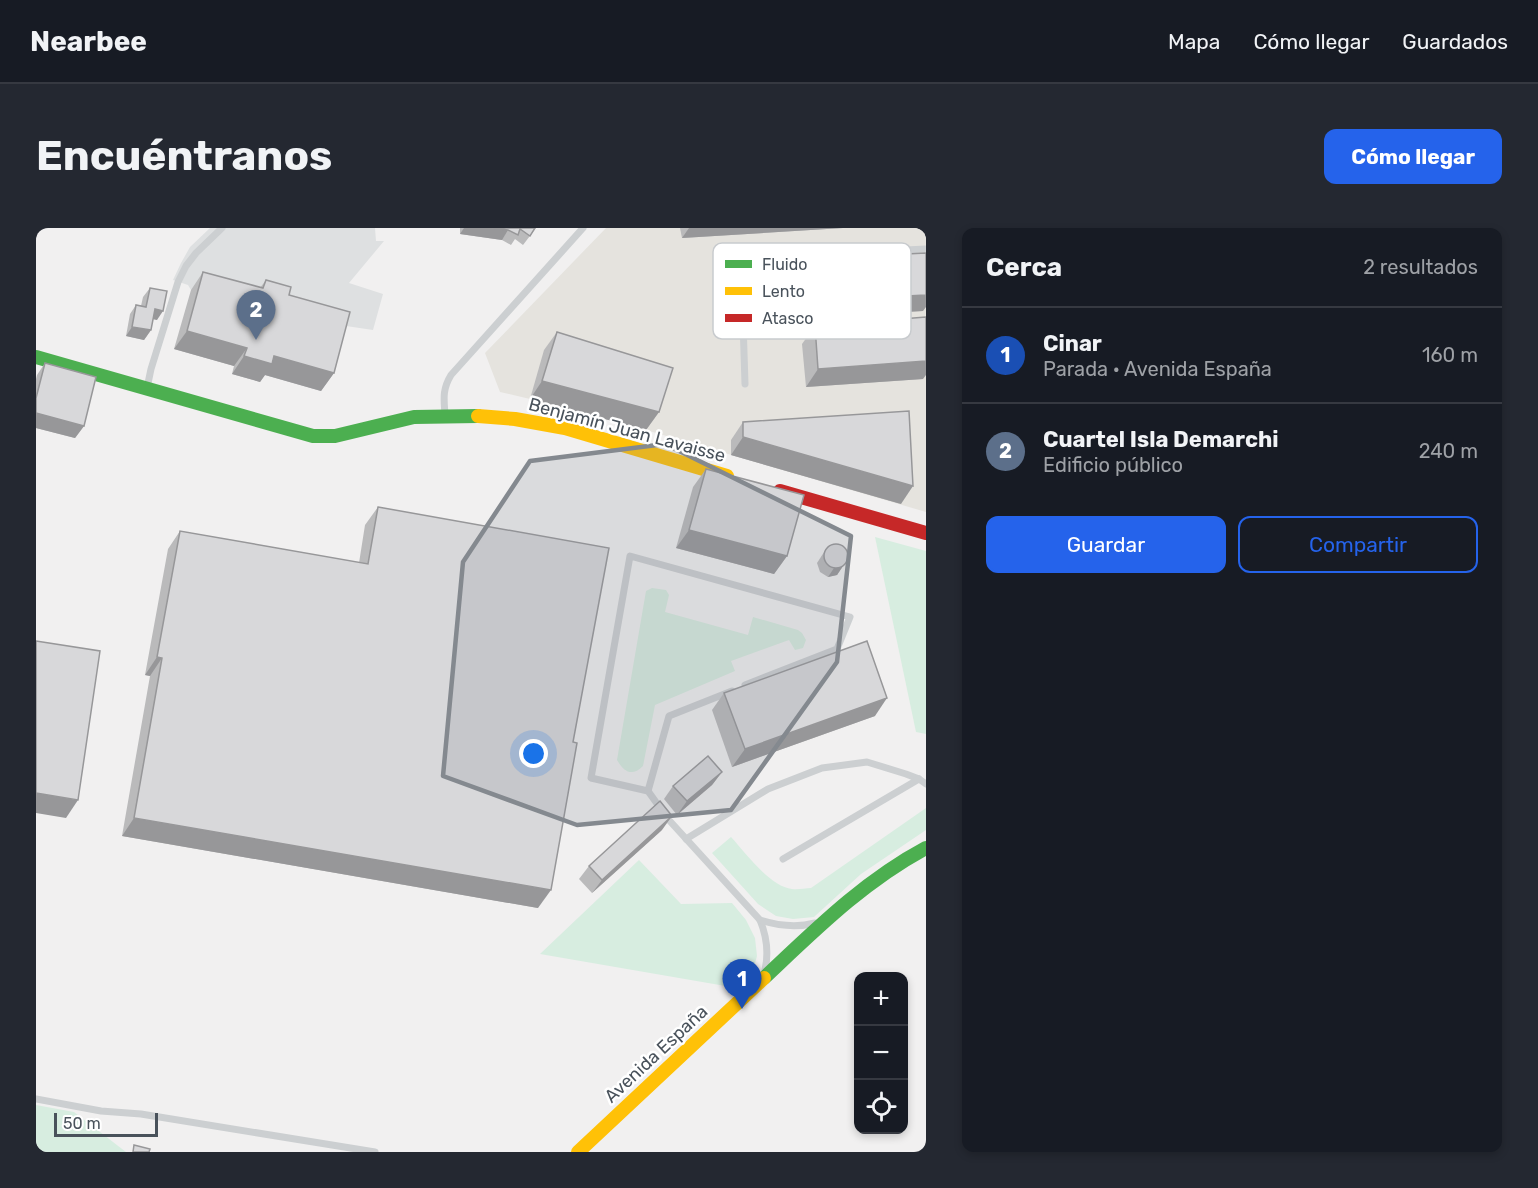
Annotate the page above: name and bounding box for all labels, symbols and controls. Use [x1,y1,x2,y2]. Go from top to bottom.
text: Nearbee [30,25,147,58]
text: Mapa [1168,29,1220,54]
text: Cómo llegar [1253,29,1369,54]
text: Guardados [1402,29,1508,54]
button: Cómo llegar [1324,129,1502,184]
text: Encuéntranos [36,131,332,181]
legend [713,243,911,339]
text: Cerca [986,252,1062,283]
text: Fluido [762,255,807,274]
text: 2 resultados [1363,255,1478,279]
text: Lento [762,282,805,301]
pin: 2 [236,291,276,340]
text: Atasco [762,309,814,328]
text: Cinar [1043,330,1102,357]
text: 1 [1001,343,1010,367]
text: 160 m [1422,343,1478,367]
text: Parada · Avenida España [1043,357,1272,381]
street label: Benjamín Juan Lavaisse [526,393,728,467]
text: Cuartel Isla Demarchi [1043,426,1279,453]
text: 2 [999,439,1012,463]
text: 240 m [1419,439,1478,463]
text: Edificio público [1043,453,1183,477]
button: Guardar [986,516,1226,573]
button: Compartir [1238,516,1478,573]
your location [519,739,548,768]
pin: 1 [722,960,762,1009]
map controls [854,972,908,1134]
button: + [854,972,908,1026]
street label: Avenida España [600,1001,712,1107]
button: − [854,1026,908,1080]
button: locate [854,1080,908,1134]
scale bar [54,1110,158,1138]
text: 50 m [63,1114,101,1133]

